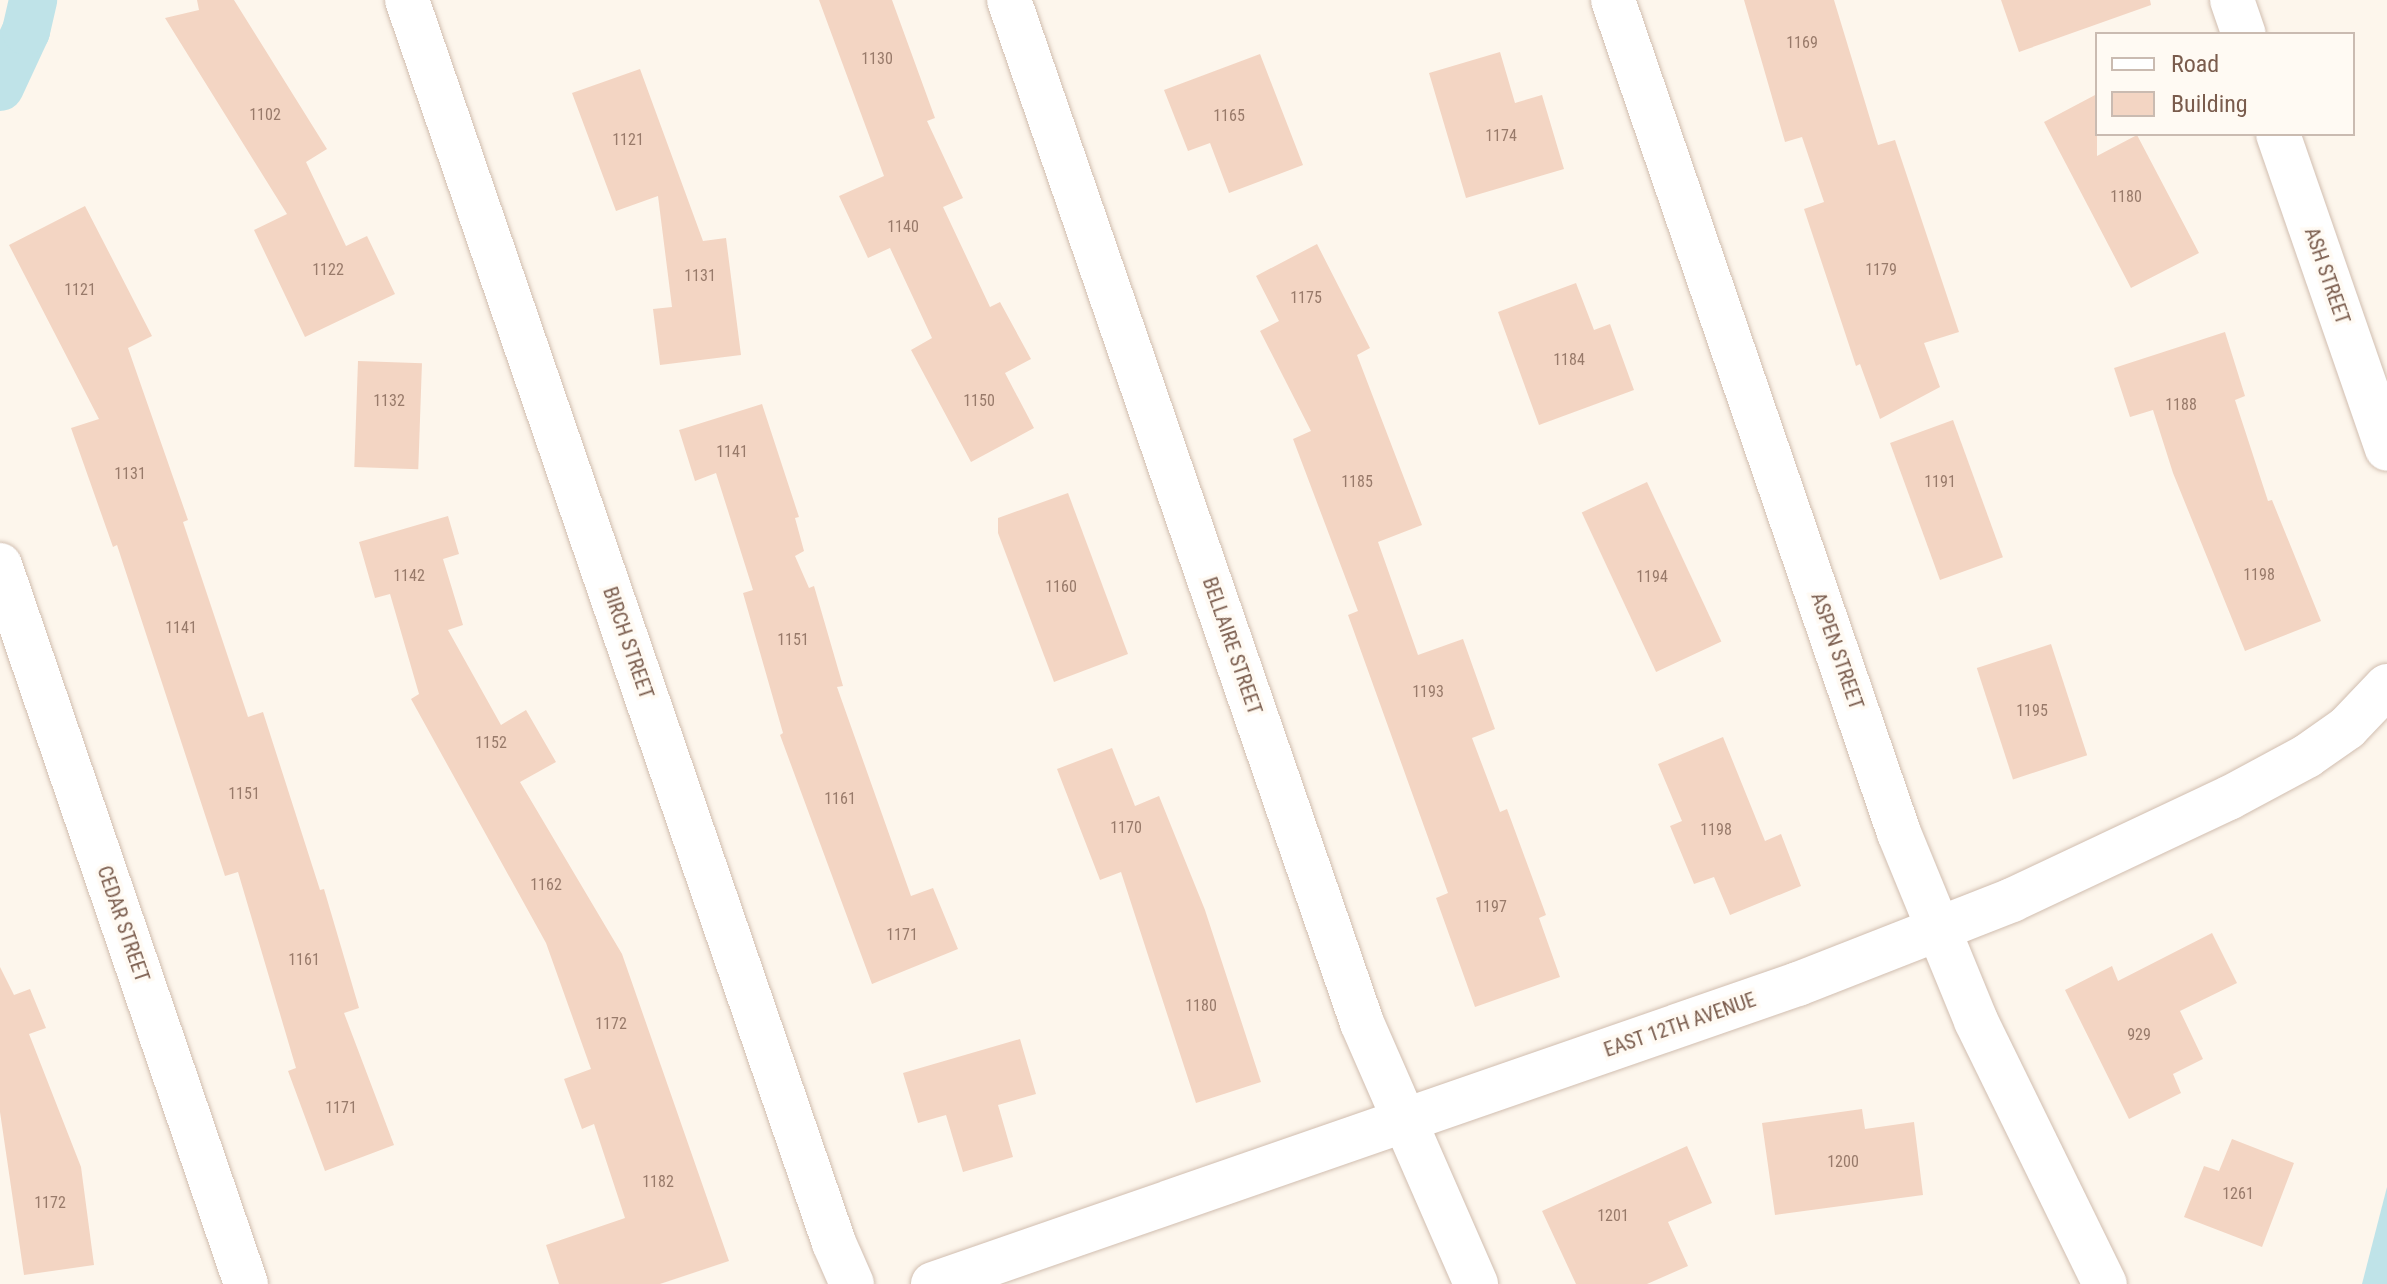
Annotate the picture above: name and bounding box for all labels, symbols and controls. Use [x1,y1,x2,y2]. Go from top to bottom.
legend [2095,32,2355,136]
house number: 1169 [1786,33,1818,53]
house number: 1130 [861,49,893,69]
text: Road [2171,50,2219,78]
text: Building [2171,90,2248,118]
house number: 1102 [249,105,281,125]
house number: 1165 [1213,106,1245,126]
house number: 1174 [1485,126,1517,146]
house number: 1121 [612,130,644,150]
house number: 1180 [2110,187,2142,207]
house number: 1140 [887,217,919,237]
street label: ASH STREET [2299,224,2355,328]
house number: 1122 [312,260,344,280]
house number: 1179 [1865,260,1897,280]
house number: 1131 [684,266,716,286]
house number: 1121 [64,280,96,300]
house number: 1175 [1290,288,1322,308]
house number: 1184 [1553,350,1585,370]
house number: 1132 [373,391,405,411]
house number: 1150 [963,391,995,411]
house number: 1188 [2165,395,2197,415]
house number: 1141 [716,442,748,462]
house number: 1131 [114,464,146,484]
house number: 1185 [1341,472,1373,492]
house number: 1191 [1924,472,1956,492]
house number: 1198 [2243,565,2275,585]
house number: 1142 [393,566,425,586]
house number: 1194 [1636,567,1668,587]
street label: BELLAIRE STREET [1197,574,1267,718]
house number: 1160 [1045,577,1077,597]
street label: BIRCH STREET [598,584,658,702]
street label: ASPEN STREET [1806,590,1868,712]
house number: 1141 [165,618,197,638]
house number: 1151 [777,630,809,650]
house number: 1193 [1412,682,1444,702]
house number: 1195 [2016,701,2048,721]
house number: 1152 [475,733,507,753]
house number: 1151 [228,784,260,804]
house number: 1161 [824,789,856,809]
house number: 1170 [1110,818,1142,838]
house number: 1198 [1700,820,1732,840]
street label: CEDAR STREET [92,863,154,985]
house number: 1162 [530,875,562,895]
house number: 1197 [1475,897,1507,917]
house number: 1171 [886,925,918,945]
house number: 1161 [288,950,320,970]
street label: EAST 12TH AVENUE [1601,988,1759,1062]
house number: 1180 [1185,996,1217,1016]
house number: 1172 [595,1014,627,1034]
house number: 929 [2127,1025,2151,1045]
house number: 1171 [325,1098,357,1118]
house number: 1200 [1827,1152,1859,1172]
house number: 1182 [642,1172,674,1192]
house number: 1261 [2222,1184,2254,1204]
house number: 1172 [34,1193,66,1213]
house number: 1201 [1597,1206,1629,1226]

